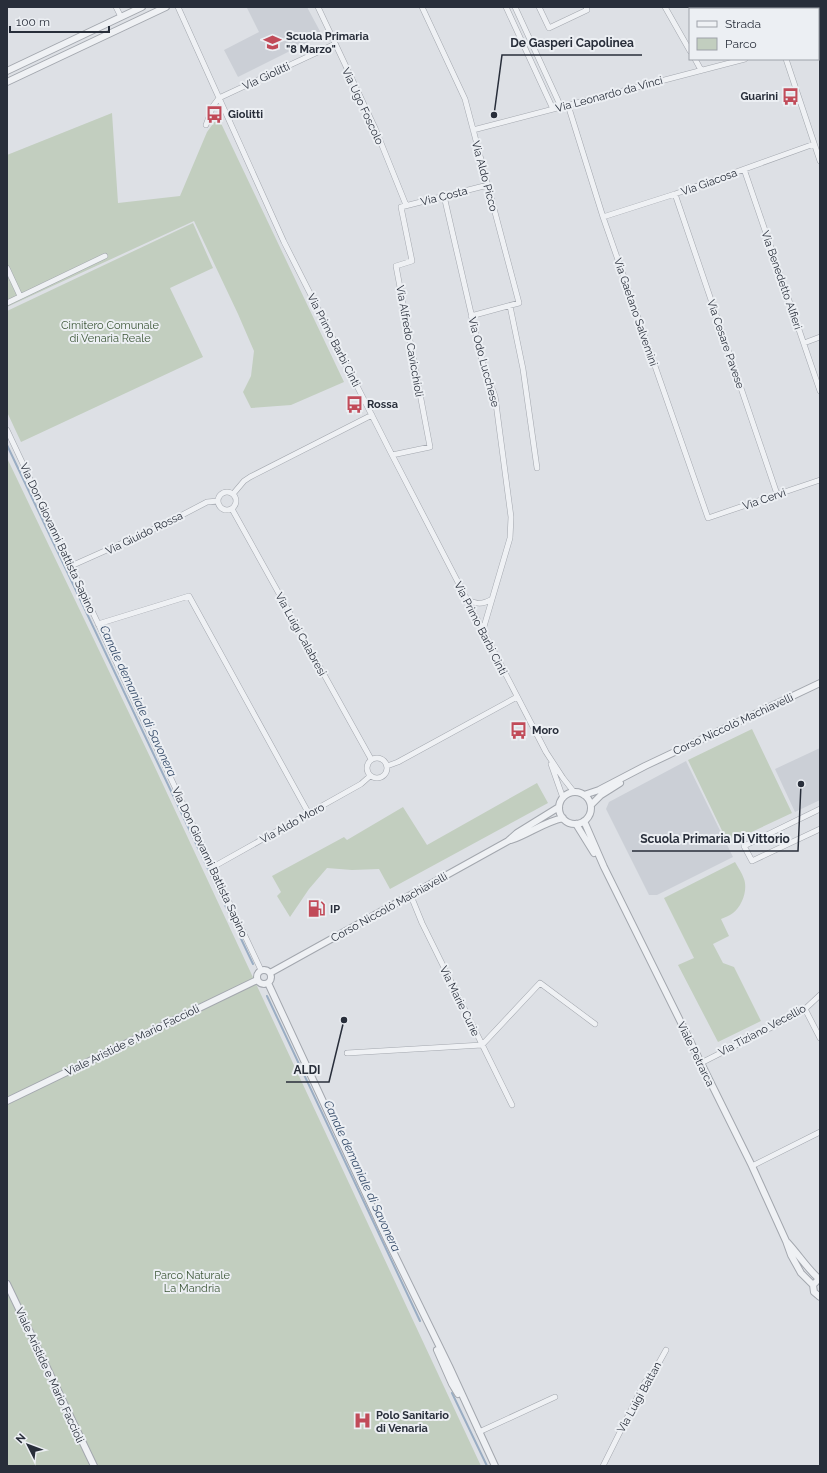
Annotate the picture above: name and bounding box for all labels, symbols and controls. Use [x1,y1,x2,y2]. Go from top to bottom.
scale bar [10,8,109,34]
legend [689,8,819,60]
text: 100 m [16,15,50,29]
text: Strada [725,17,761,31]
place label: Scuola Primaria "8 Marzo" [286,30,369,56]
callout: De Gasperi Capolinea [502,31,642,55]
school or university icon: Scuola Primaria "8 Marzo" [263,32,283,52]
text: De Gasperi Capolinea [510,36,634,50]
text: Parco [725,37,757,51]
street label: Via Giolitti [241,60,292,93]
street label: Via Ugo Foscolo [339,66,386,147]
street label: Via Leonardo da Vinci [554,74,664,115]
bus stop icon: Guarini [781,86,801,106]
place label: Guarini [740,90,778,103]
bus stop icon: Giolitti [205,104,225,124]
place label: Giolitti [228,108,263,121]
street label: Via Aldo Picco [469,139,500,213]
street label: Via Giacosa [679,166,739,199]
street label: Via Costa [419,184,469,209]
street label: Via Benedetto Alfieri [759,229,805,331]
street label: Via Gaetano Salvemini [611,256,660,368]
street label: Via Alfredo Cavicchioli [393,284,426,398]
street label: Via Primo Barbi Cinti [304,291,363,389]
street label: Via Cesare Pavese [704,298,747,391]
street label: Via Odo Lucchese [465,316,502,409]
park label: Cimitero Comunale di Venaria Reale [61,319,160,345]
bus stop icon: Rossa [344,394,364,414]
place label: Rossa [367,398,398,411]
street label: Via Don Giovanni Battista Sapino [17,461,98,616]
street label: Via Cervi [741,486,787,513]
street label: Via Giuido Rossa [104,509,185,558]
street label: Via Primo Barbi Cinti [451,579,510,677]
street label: Via Luigi Calabresi [272,590,329,678]
water label: Canale demaniale di Savonera [97,623,179,779]
street label: Corso Niccolò Machiavelli [671,691,795,758]
bus stop icon: Moro [509,720,529,740]
place label: Moro [532,724,559,737]
street label: Via Don Giovanni Battista Sapino [169,785,250,940]
street label: Via Aldo Moro [258,800,327,846]
callout: Scuola Primaria Di Vittorio [632,827,798,851]
text: Scuola Primaria Di Vittorio [640,832,790,846]
street label: Corso Niccolò Machiavelli [329,870,450,945]
fuel station icon: IP [307,899,327,919]
place label: IP [330,903,340,916]
street label: Via Marie Curie [437,964,482,1039]
street label: Viale Aristide e Mario Faccioli [63,1002,201,1079]
street label: Via Tiziano Vecellio [716,1002,809,1059]
street label: Viale Petrarca [674,1020,717,1089]
callout: ALDI [286,1058,329,1082]
text: ALDI [293,1063,321,1077]
water label: Canale demaniale di Savonera [321,1098,403,1254]
park label: Parco Naturale La Mandria [154,1269,230,1295]
street label: Viale Aristide e Mario Faccioli [12,1306,87,1445]
street label: Via Luigi Battan [615,1360,664,1435]
place label: Polo Sanitario di Venaria [376,1409,449,1435]
hospital icon: Polo Sanitario di Venaria [353,1411,373,1431]
north arrow [8,1425,48,1465]
text: N [13,1431,29,1446]

